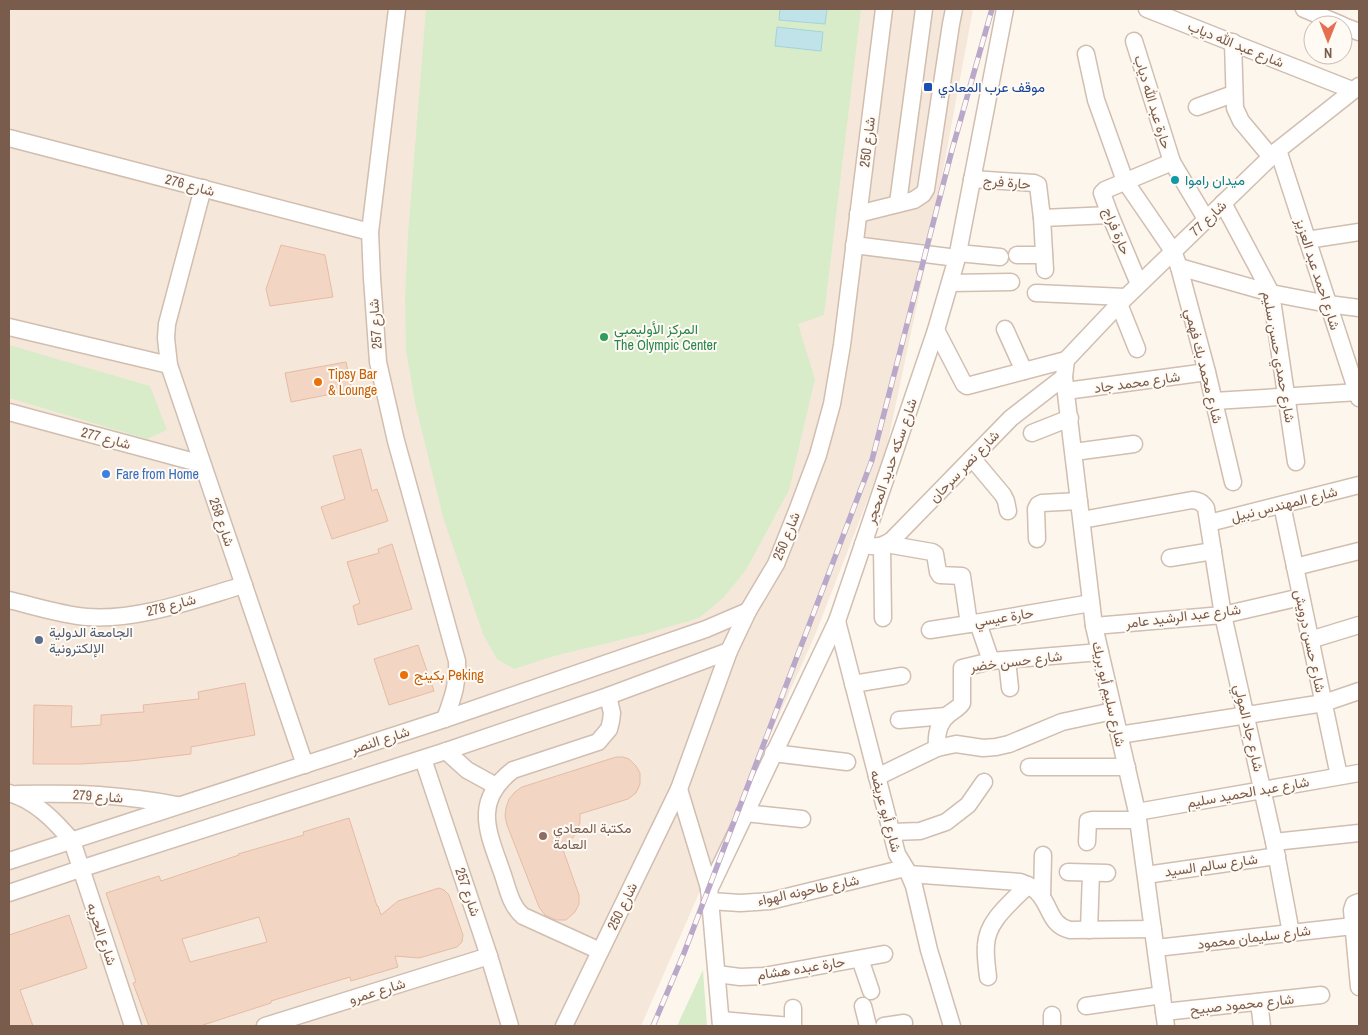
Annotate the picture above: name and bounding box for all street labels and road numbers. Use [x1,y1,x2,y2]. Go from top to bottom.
street label: شارع عبد الله دياب [1185,17,1287,73]
street label: حارة عبد الله دياب [1130,53,1176,151]
street label: شارع 250 [855,116,881,168]
street label: شارع 276 [163,170,217,202]
street label: حارة فرج [982,171,1032,195]
street label: شارع 77 [1186,196,1232,241]
street label: حارة فراج [1097,205,1135,258]
street label: شارع احمد عبد العزيز [1289,215,1345,333]
street label: شارع حمدي حسن سليم [1256,290,1299,425]
street label: شارع 257 [364,298,388,350]
street label: شارع محمد بك فهمي [1178,307,1227,426]
street label: شارع محمد جاد [1093,367,1181,399]
street label: شارع سكه حديد المحجر [861,396,923,528]
street label: شارع 277 [79,423,133,455]
street label: شارع نصر سرحان [925,426,1005,507]
street label: شارع المهندس نبيل [1229,482,1340,528]
street label: شارع 258 [203,495,239,549]
street label: شارع 250 [768,509,806,564]
street label: شارع حسن درويش [1288,588,1330,695]
street label: شارع 278 [144,590,198,622]
street label: شارع عبد الرشيد عامر [1123,600,1242,634]
street label: حارة عيسي [973,603,1035,634]
street label: شارع سليم أبو بريك [1086,640,1130,749]
street label: شارع حسن خضر [968,646,1063,678]
street label: شارع جاد المولي [1227,683,1268,774]
street label: شارع النصر [347,722,412,760]
street label: شارع أبو عريضه [864,768,906,855]
street label: شارع عبد الحميد سليم [1185,772,1311,814]
street label: شارع 279 [72,785,124,809]
street label: شارع سالم السيد [1163,850,1259,882]
street label: شارع 257 [449,865,485,919]
street label: شارع طاحونه الهواء [755,870,861,912]
street label: شارع 250 [603,879,643,934]
street label: شارع الحريه [81,900,121,968]
street label: شارع سليمان محمود [1196,921,1312,955]
street label: حارة عبده هشام [755,952,847,984]
street label: شارع عمرو [347,974,408,1010]
street label: شارع محمود صبيح [1189,990,1295,1020]

